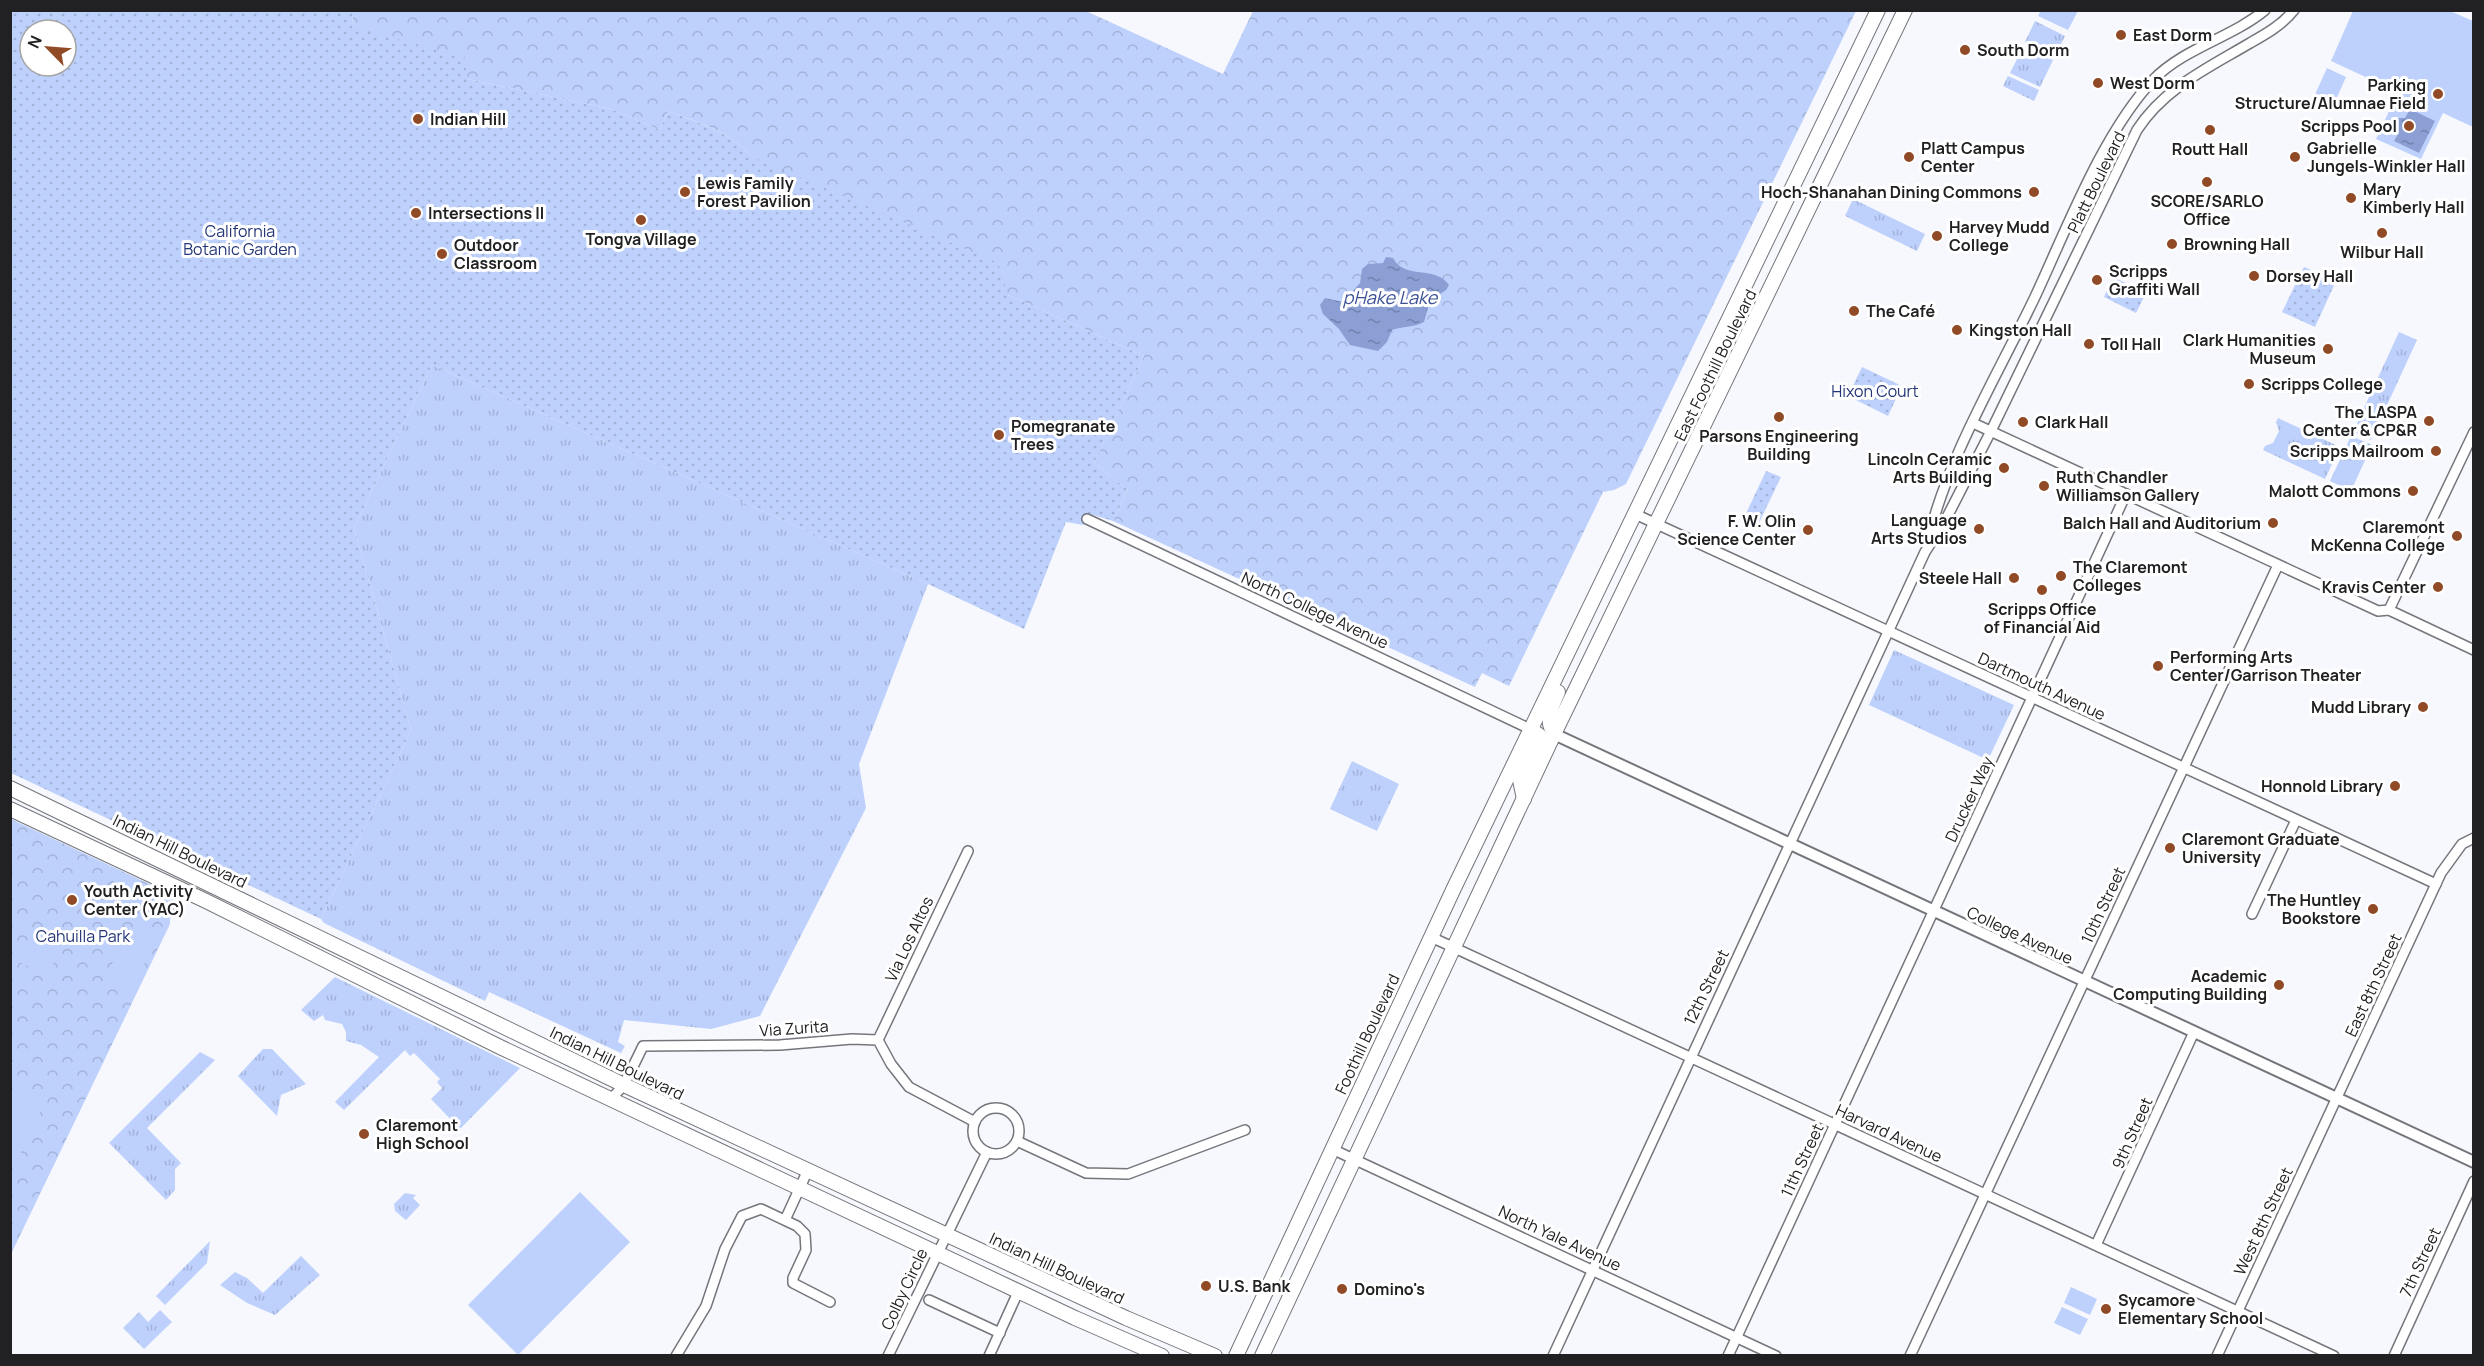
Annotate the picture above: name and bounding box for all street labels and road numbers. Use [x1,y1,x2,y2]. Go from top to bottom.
street label: Platt Boulevard [2062,128,2130,236]
street label: East Foothill Boulevard [1669,285,1761,445]
street label: North College Avenue [1238,566,1392,654]
street label: Dartmouth Avenue [1975,647,2109,725]
street label: Drucker Way [1940,752,1999,845]
street label: Indian Hill Boulevard [109,809,251,893]
street label: 10th Street [2076,863,2130,947]
street label: Via Los Altos [880,893,938,985]
street label: College Avenue [1963,901,2077,969]
street label: East 8th Street [2339,930,2407,1040]
street label: 12th Street [1678,946,1734,1028]
street label: Foothill Boulevard [1330,970,1404,1098]
street label: Via Zurita [759,1015,829,1041]
street label: Indian Hill Boulevard [546,1021,688,1105]
street label: 9th Street [2106,1094,2158,1172]
street label: Harvard Avenue [1832,1099,1946,1167]
street label: 11th Street [1775,1120,1829,1200]
street label: West 8th Street [2228,1163,2298,1279]
street label: North Yale Avenue [1495,1200,1625,1276]
street label: 7th Street [2394,1224,2446,1300]
street label: Indian Hill Boulevard [986,1227,1128,1309]
street label: Colby Circle [875,1245,933,1333]

